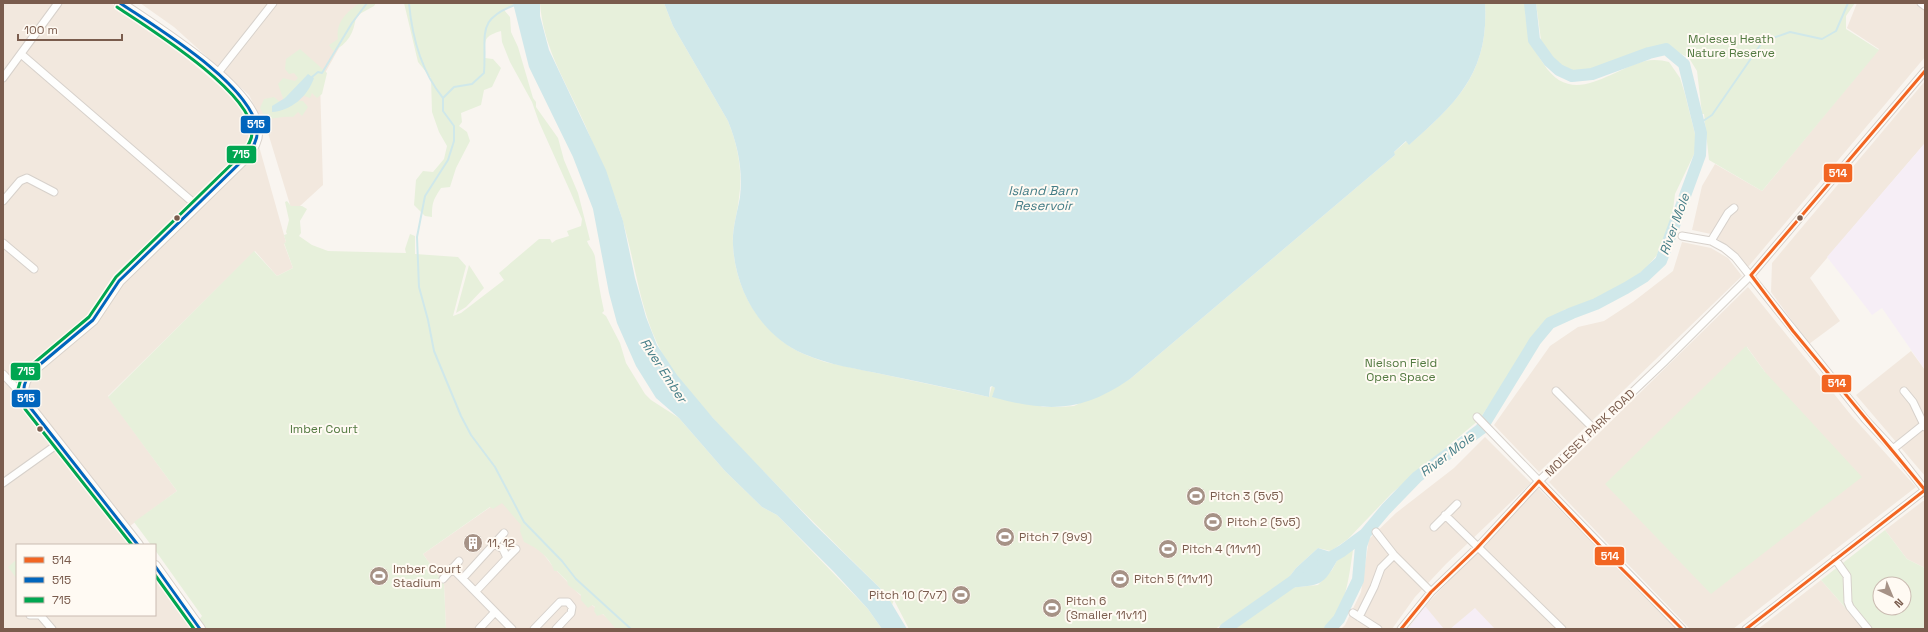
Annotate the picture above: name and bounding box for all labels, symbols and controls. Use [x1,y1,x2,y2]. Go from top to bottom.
scale bar [18,16,122,42]
text: 100 m [24,22,58,38]
park label: Molesey Heath Nature Reserve [1687,31,1775,61]
line badge: 515 [240,115,271,134]
text: 515 [247,117,265,131]
line badge: 715 [226,145,257,164]
text: 715 [232,147,250,161]
line badge: 514 [1823,163,1853,183]
text: 514 [1829,166,1847,180]
water label: Island Barn Reservoir [1008,182,1079,214]
water label: River Mole [1655,190,1694,257]
unlabelled marker [172,213,182,223]
unlabelled marker [1795,213,1805,223]
water label: River Ember [636,335,692,407]
park label: Nielson Field Open Space [1365,355,1437,385]
line badge: 715 [10,362,41,381]
text: 715 [17,364,35,378]
line badge: 514 [1821,374,1852,393]
text: 514 [1828,376,1846,390]
street label: MOLESEY PARK ROAD [1542,386,1638,480]
line badge: 515 [11,389,41,408]
text: 515 [17,391,35,405]
park label: Imber Court [290,421,358,437]
unlabelled marker [35,424,45,434]
water label: River Mole [1417,428,1479,481]
sports icon: Pitch 3 (5v5) [1185,485,1207,507]
place label: Pitch 3 (5v5) [1210,488,1283,504]
sports icon: Pitch 2 (5v5) [1202,511,1224,533]
place label: Pitch 2 (5v5) [1227,514,1300,530]
sports icon: Pitch 7 (9v9) [994,526,1016,548]
place label: Pitch 7 (9v9) [1019,529,1092,545]
building icon: 11, 12 [462,532,484,554]
place label: 11, 12 [487,535,515,551]
sports icon: Pitch 4 (11v11) [1157,538,1179,560]
place label: Pitch 4 (11v11) [1182,541,1261,557]
legend [16,544,156,616]
line badge: 514 [1594,546,1625,566]
text: 514 [1601,549,1619,563]
text: 514 [52,552,72,568]
place label: Imber Court Stadium [393,561,461,591]
sports icon: Imber Court Stadium [368,565,390,587]
sports icon: Pitch 5 (11v11) [1109,568,1131,590]
place label: Pitch 5 (11v11) [1134,571,1213,587]
text: 515 [52,572,71,588]
north arrow [1872,576,1912,616]
sports icon: Pitch 10 (7v7) [950,584,972,606]
place label: Pitch 10 (7v7) [869,587,947,603]
text: 715 [52,592,71,608]
place label: Pitch 6 (Smaller 11v11) [1066,593,1147,623]
text: N [1891,596,1906,611]
sports icon: Pitch 6 (Smaller 11v11) [1041,597,1063,619]

